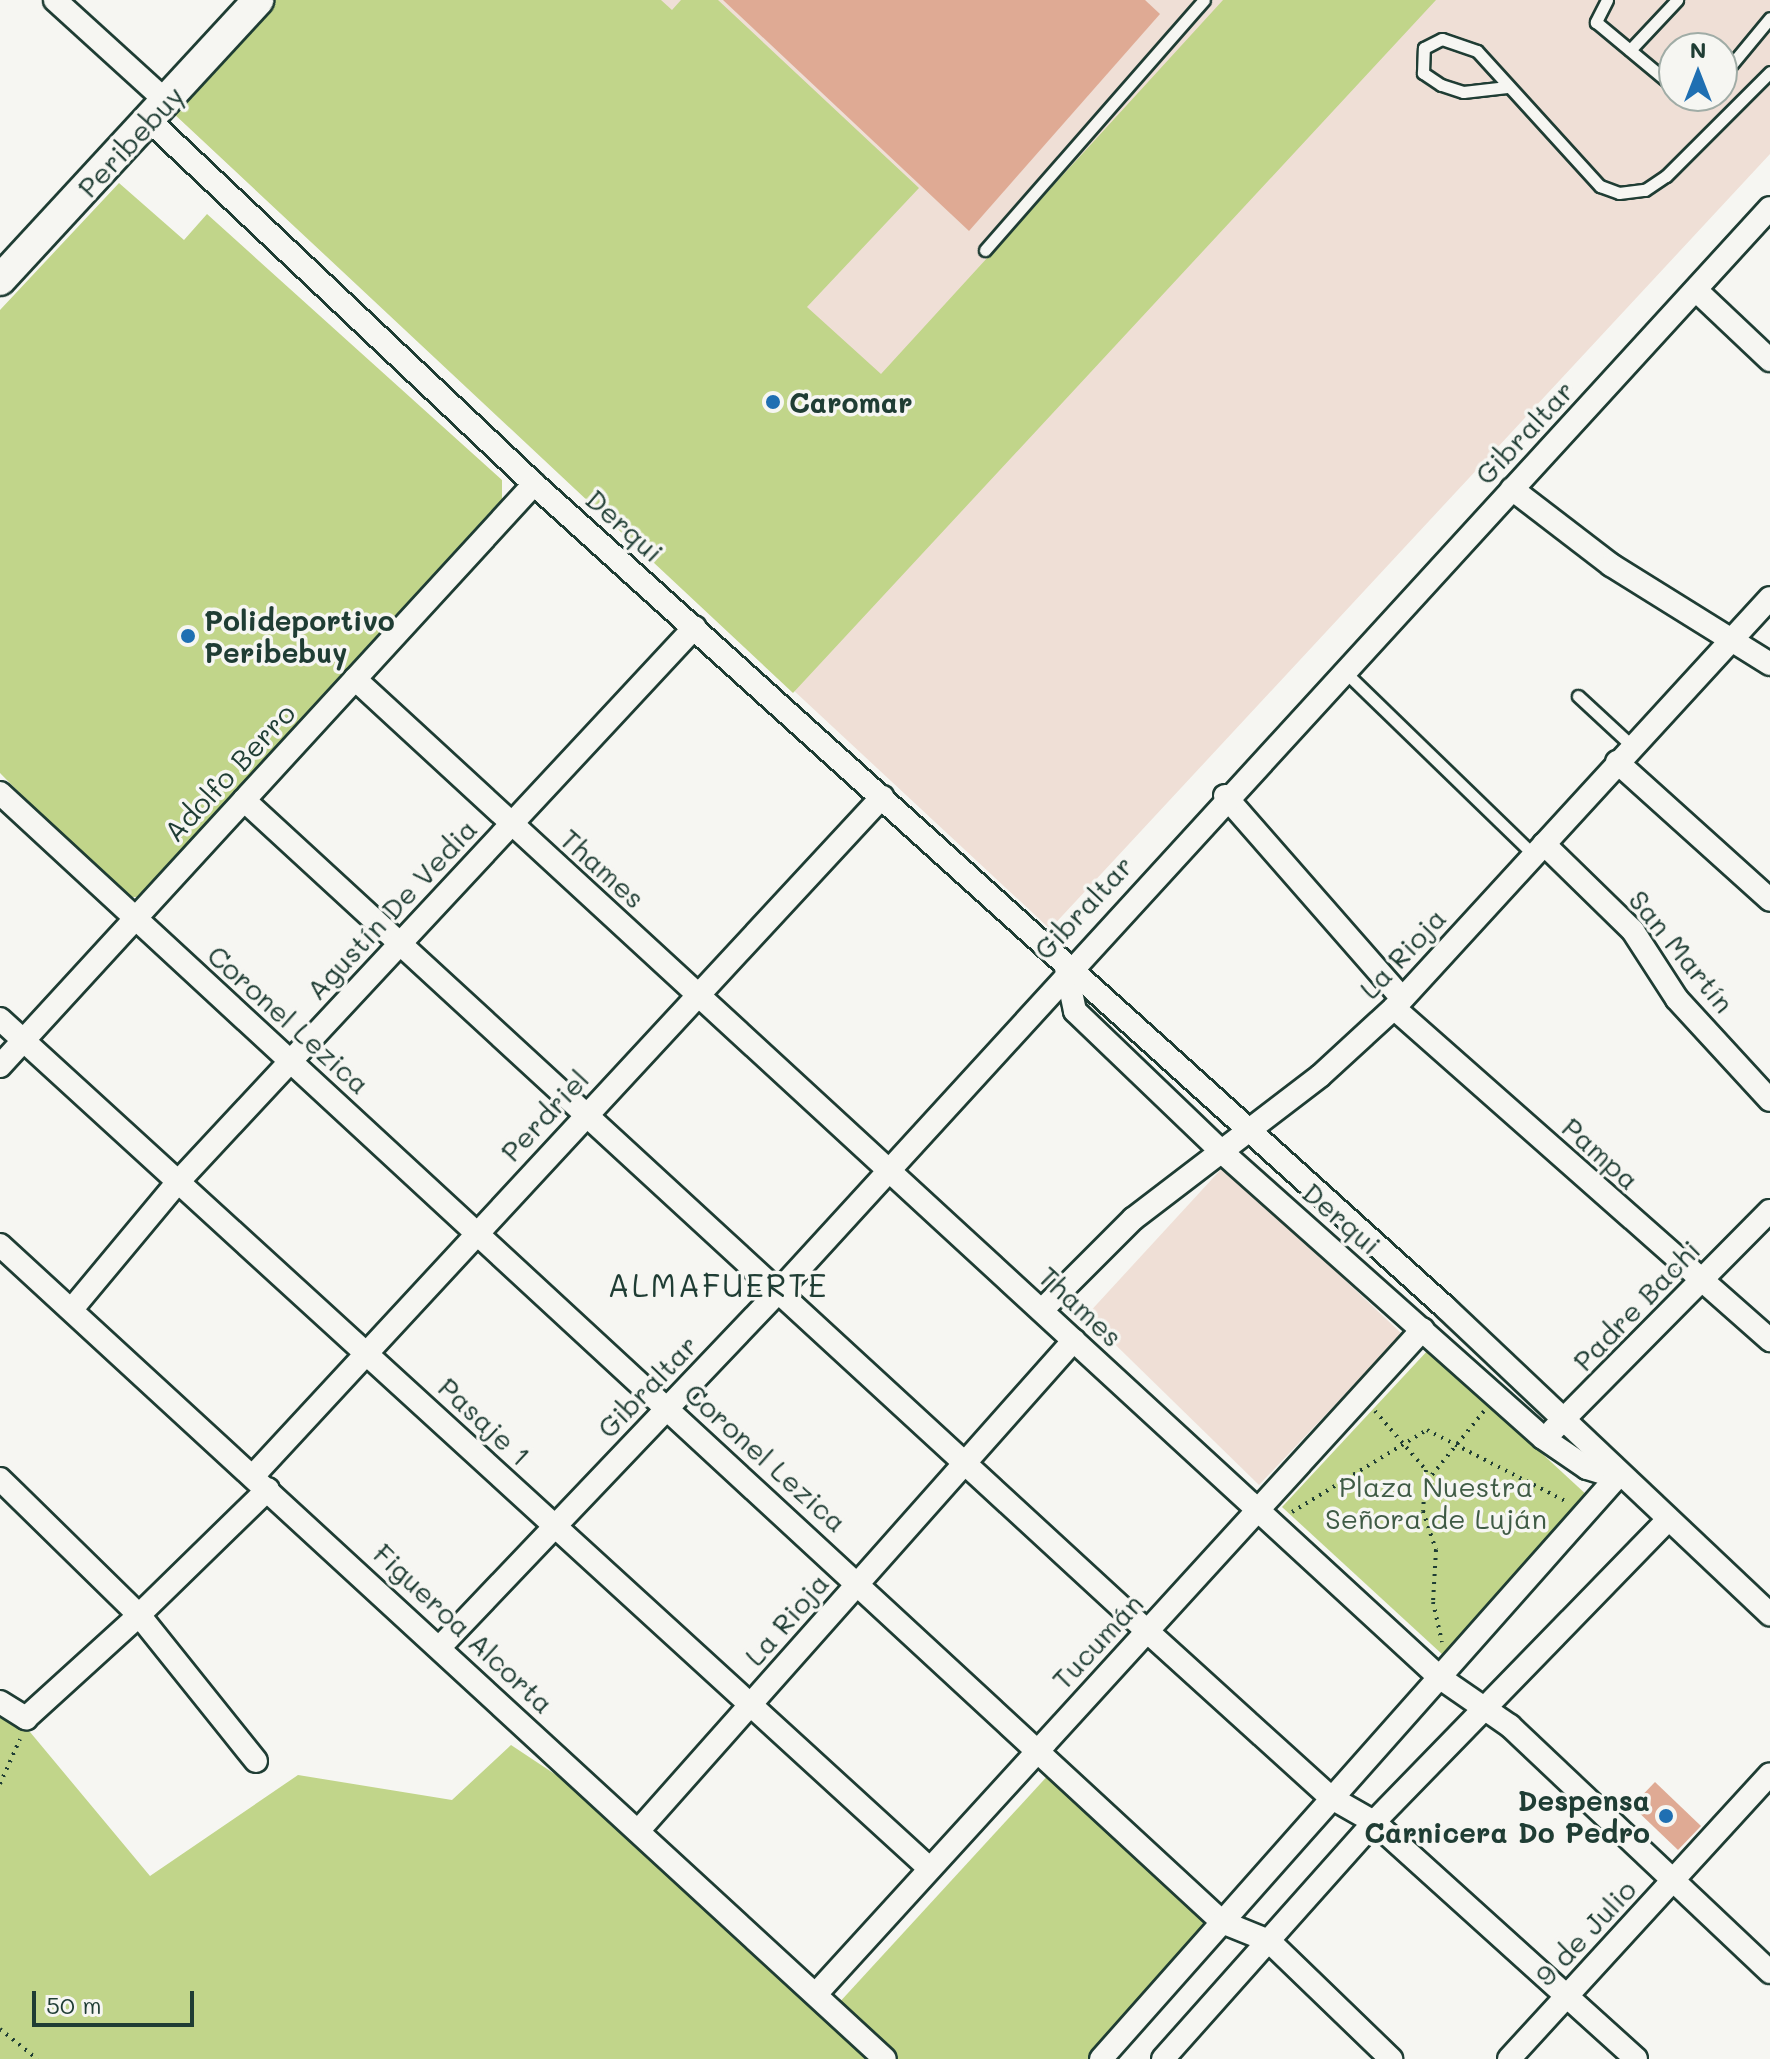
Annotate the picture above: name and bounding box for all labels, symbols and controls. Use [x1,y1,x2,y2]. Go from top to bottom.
north arrow [1658,32,1738,112]
text: N [1690,35,1706,64]
street label: Peribebuy [70,78,190,204]
street label: Gibraltar [1468,373,1580,491]
place label: Caromar [789,385,913,419]
marker: Caromar [764,393,782,411]
street label: Derqui [579,482,671,568]
place label: Polideportivo Peribebuy [204,603,395,669]
marker: Polideportivo Peribebuy [179,627,197,645]
street label: Adolfo Berro [156,696,302,848]
street label: Agustín De Vedia [299,812,483,1006]
street label: Thames [554,821,652,915]
street label: Gibraltar [1027,848,1139,966]
street label: San Martín [1622,883,1742,1019]
street label: La Rioja [1352,901,1452,1005]
street label: Coronel Lezica [201,938,377,1100]
street label: Perdriel [493,1062,595,1168]
street label: Pampa [1556,1110,1646,1196]
street label: Derqui [1296,1175,1388,1261]
street label: Padre Bachi [1565,1233,1707,1377]
street label: Thames [1032,1259,1130,1353]
district label: ALMAFUERTE [608,1265,828,1303]
street label: Gibraltar [590,1328,704,1444]
street label: Pasaje 1 [432,1370,538,1472]
street label: Coronel Lezica [678,1376,854,1538]
park label: Plaza Nuestra Señora de Luján [1325,1469,1547,1535]
street label: Figueroa Alcorta [367,1536,561,1720]
street label: La Rioja [737,1566,835,1672]
street label: Tucumán [1044,1586,1150,1696]
place label: Despensa Carnicera Do Pedro [1364,1783,1650,1849]
marker: Despensa Carnicera Do Pedro [1657,1807,1675,1825]
street label: 9 de Julio [1528,1872,1642,1992]
scale bar [36,1975,198,2025]
text: 50 m [46,1989,102,2020]

